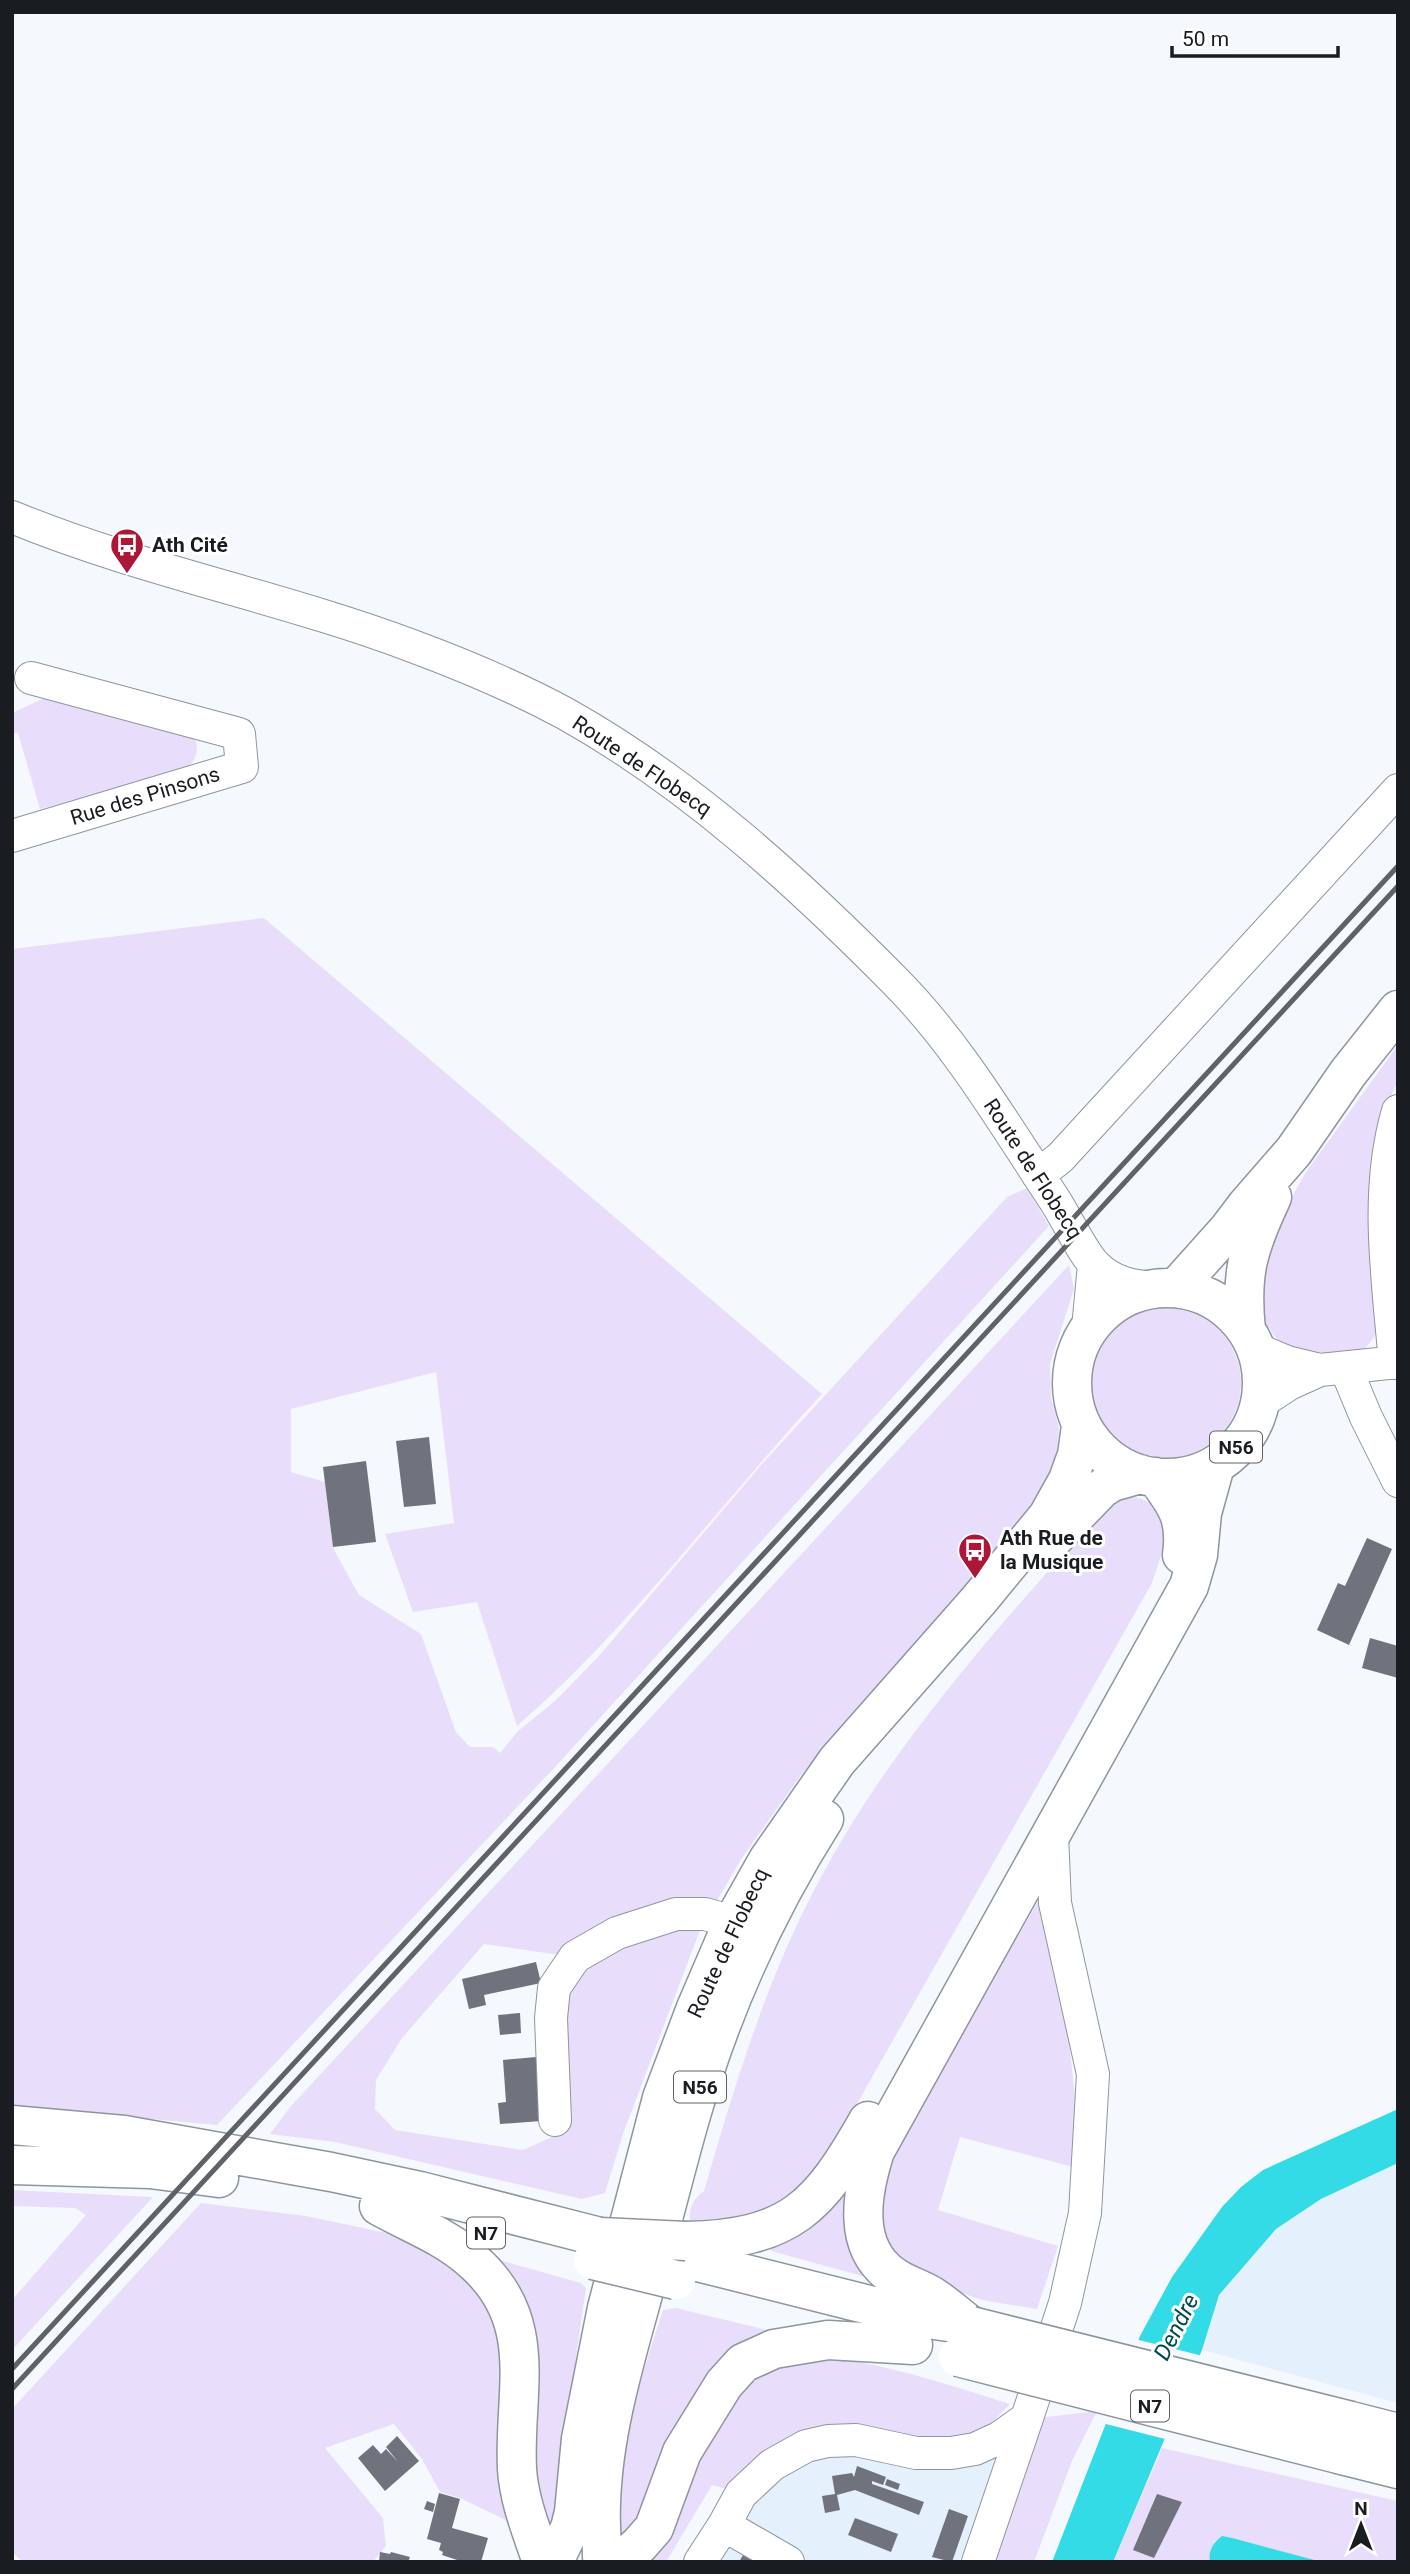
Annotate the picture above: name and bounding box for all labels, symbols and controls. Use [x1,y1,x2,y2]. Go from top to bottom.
scale bar [1172,14,1338,58]
text: 50 m [1182,27,1229,51]
bus stop icon: Ath Cité [108,526,146,575]
place label: Ath Cité [152,533,228,557]
street label: Route de Flobecq [568,711,716,821]
street label: Rue des Pinsons [67,762,223,830]
street label: Route de Flobecq [979,1094,1087,1244]
road number: N56 [1210,1432,1262,1462]
place label: Ath Rue de la Musique [1000,1526,1103,1574]
bus stop icon: Ath Rue de la Musique [956,1531,994,1580]
street label: Route de Flobecq [683,1864,773,2022]
road number: N56 [674,2072,726,2102]
road number: N7 [467,2218,505,2248]
water label: Dendre [1148,2290,1205,2365]
road number: N7 [1131,2390,1169,2422]
north arrow [1326,2490,1396,2560]
text: N [1354,2497,1368,2520]

